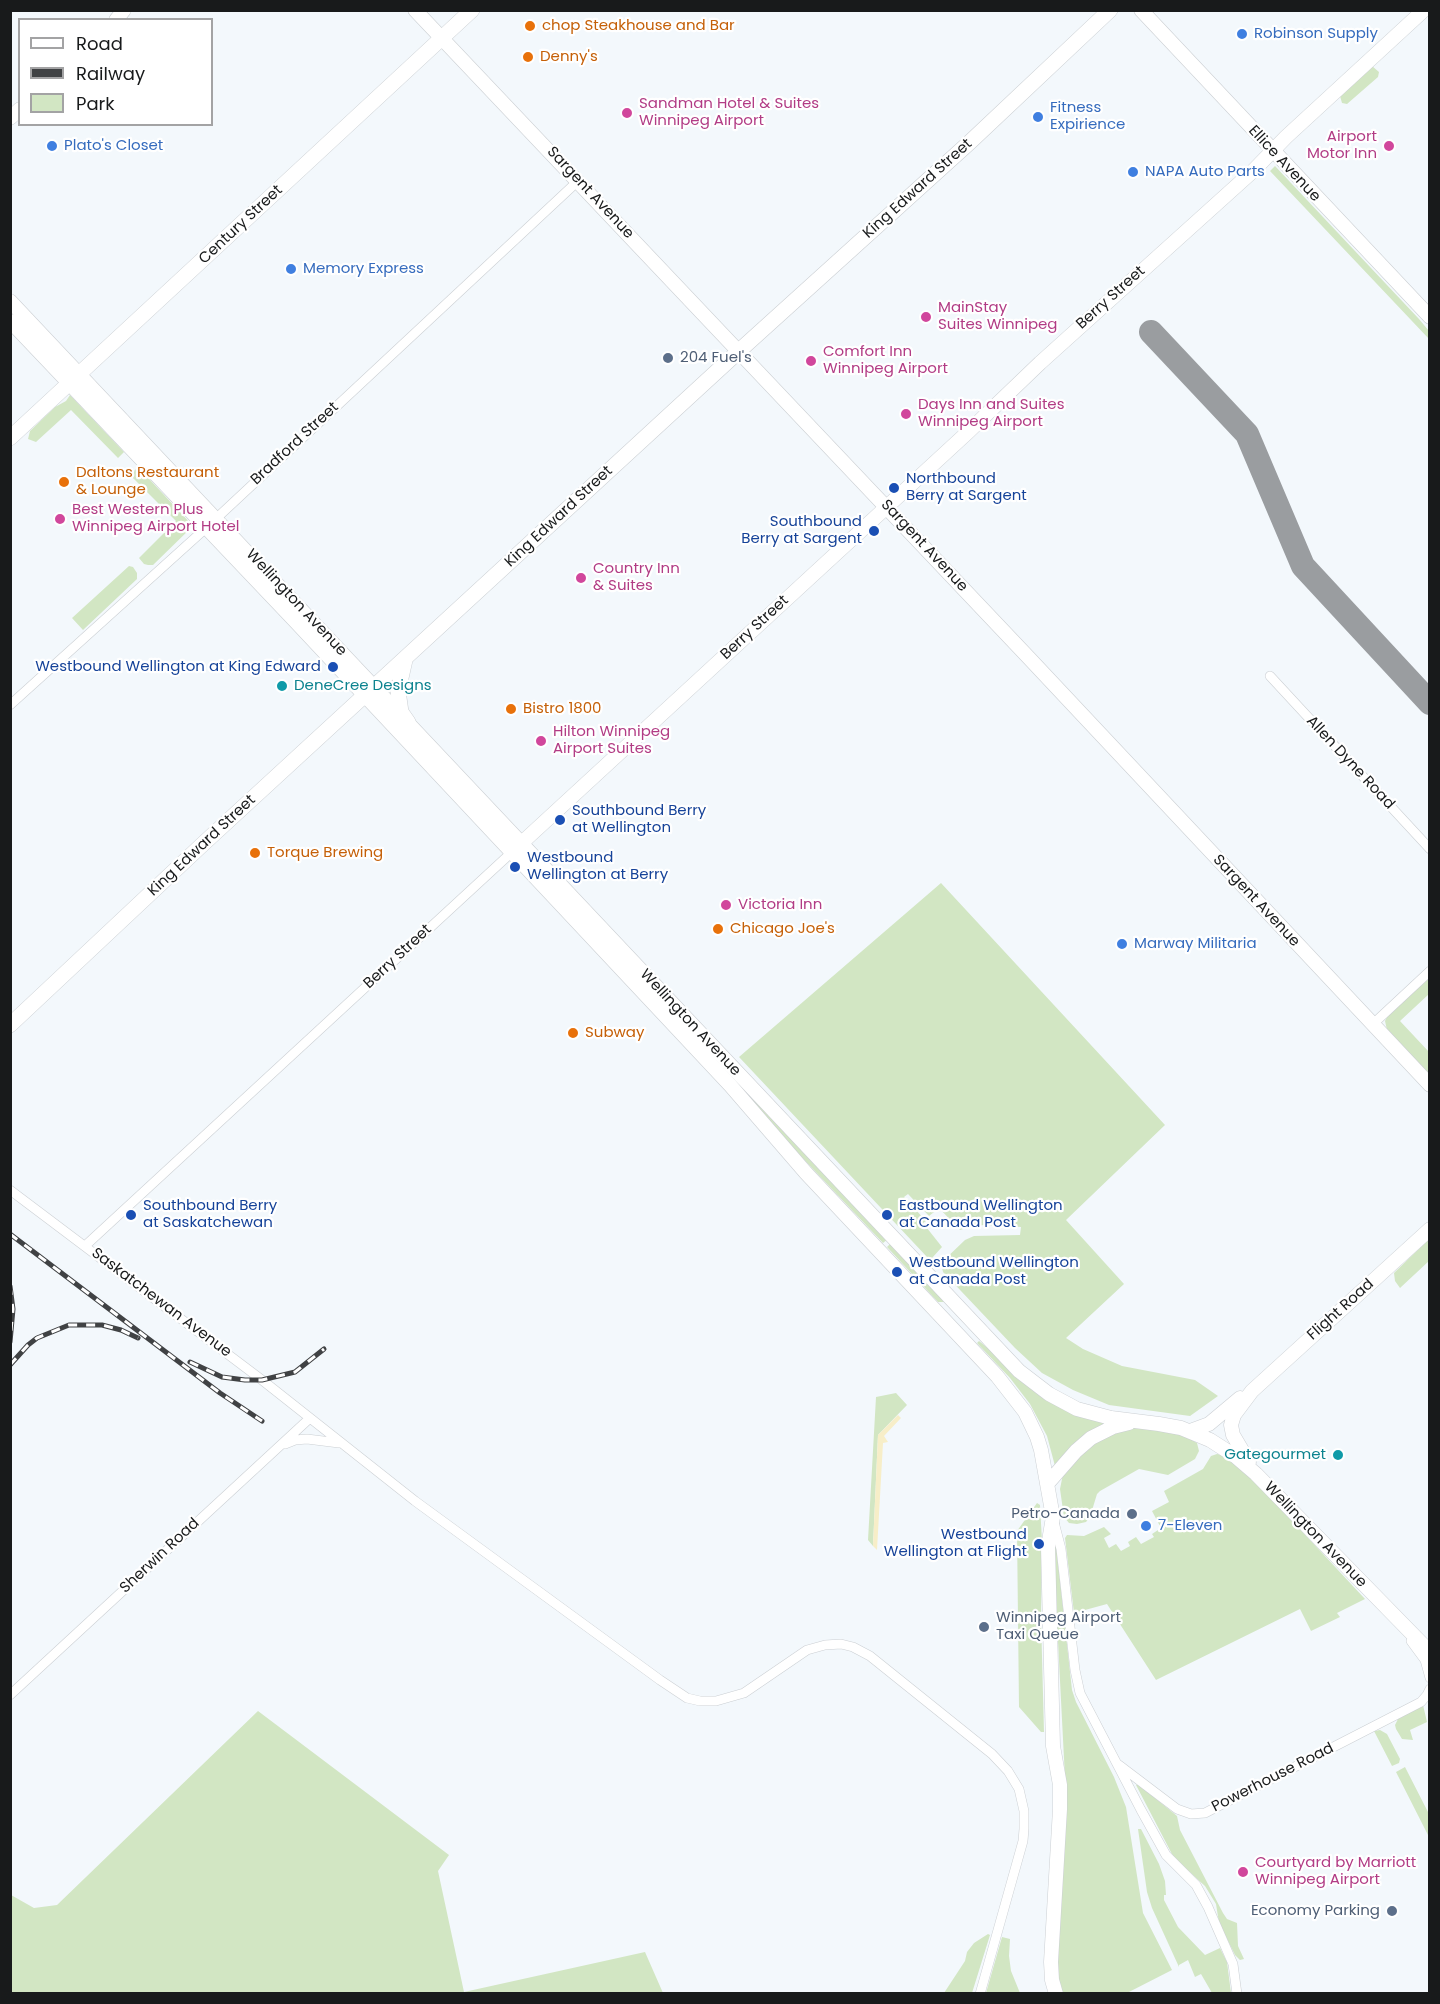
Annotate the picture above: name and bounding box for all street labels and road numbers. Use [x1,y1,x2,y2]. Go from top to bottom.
street label: Ellice Avenue [1244,122,1324,206]
street label: King Edward Street [860,135,976,243]
street label: Sargent Avenue [543,143,637,243]
street label: Century Street [196,182,286,268]
street label: Berry Street [1073,263,1149,333]
street label: Bradford Street [247,399,343,489]
street label: King Edward Street [502,463,616,571]
street label: Sargent Avenue [877,496,971,596]
street label: Wellington Avenue [242,546,350,660]
street label: Berry Street [717,592,793,664]
street label: Allen Dyne Road [1302,712,1398,814]
street label: King Edward Street [145,792,259,900]
street label: Sargent Avenue [1209,851,1303,951]
street label: Berry Street [360,921,436,993]
street label: Wellington Avenue [636,966,744,1080]
street label: Saskatchewan Avenue [88,1245,234,1361]
street label: Flight Road [1304,1275,1378,1345]
street label: Wellington Avenue [1260,1478,1370,1592]
street label: Sherwin Road [117,1515,203,1597]
street label: Powerhouse Road [1209,1739,1337,1817]

